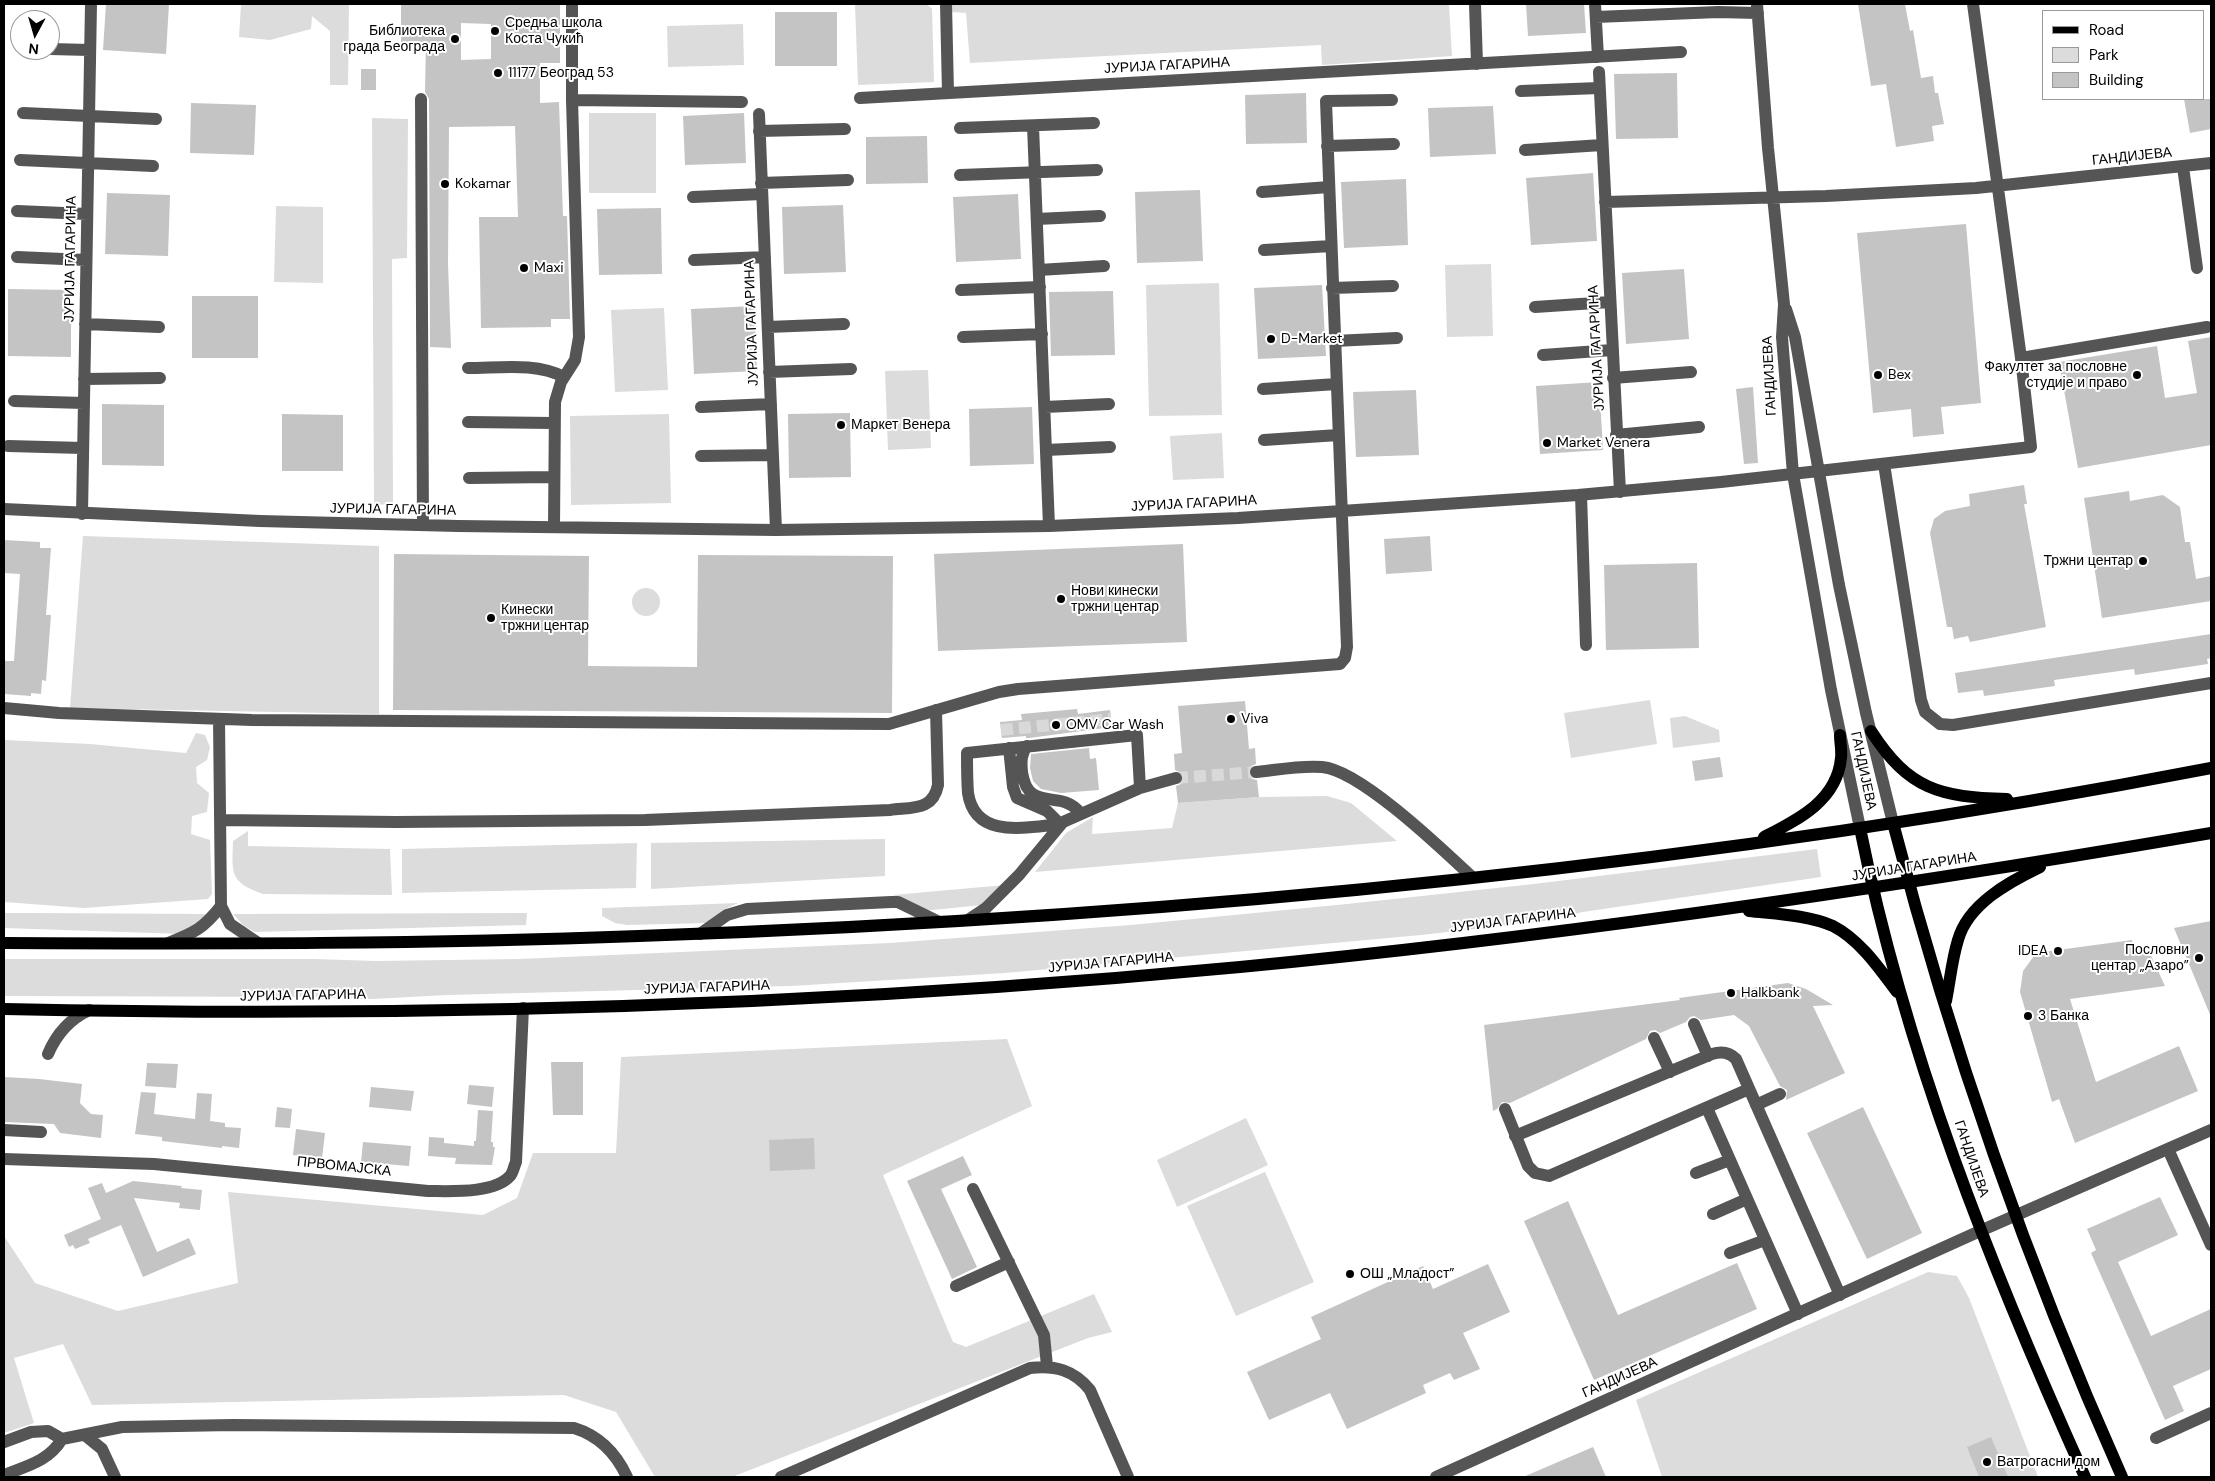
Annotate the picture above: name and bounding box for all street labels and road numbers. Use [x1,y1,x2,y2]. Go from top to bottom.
street label: ЈУРИЈА ГАГАРИНА [1104,54,1230,78]
street label: ГАНДИЈЕВА [2091,144,2173,170]
street label: ЈУРИЈА ГАГАРИНА [62,196,80,322]
street label: ЈУРИЈА ГАГАРИНА [741,260,763,386]
street label: ЈУРИЈА ГАГАРИНА [1585,285,1609,411]
street label: ГАНДИЈЕВА [1760,336,1780,416]
street label: ЈУРИЈА ГАГАРИНА [1131,492,1257,516]
street label: ЈУРИЈА ГАГАРИНА [330,501,456,519]
street label: ГАНДИЈЕВА [1846,730,1880,812]
street label: ЈУРИЈА ГАГАРИНА [1850,849,1978,885]
street label: ЈУРИЈА ГАГАРИНА [1449,905,1577,937]
street label: ЈУРИЈА ГАГАРИНА [1047,949,1175,977]
street label: ЈУРИЈА ГАГАРИНА [644,977,770,999]
street label: ЈУРИЈА ГАГАРИНА [240,987,366,1005]
street label: ГАНДИЈЕВА [1950,1118,1992,1200]
street label: ПРВОМАЈСКА [296,1154,392,1180]
street label: ГАНДИЈЕВА [1580,1354,1660,1402]

